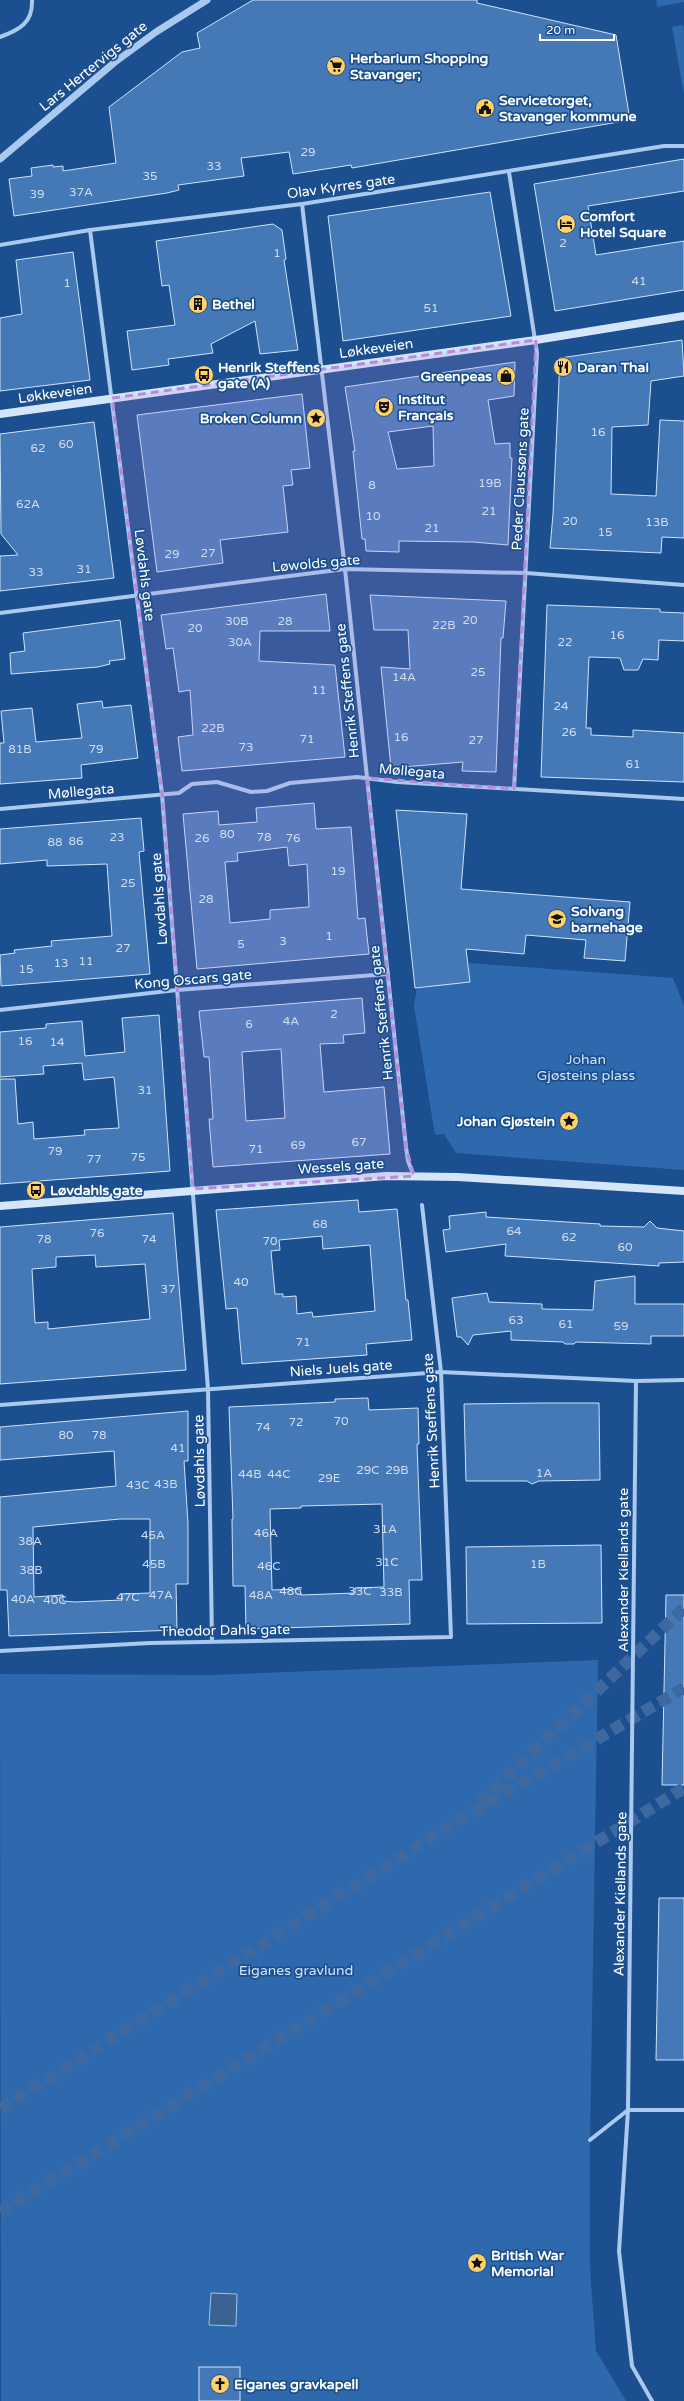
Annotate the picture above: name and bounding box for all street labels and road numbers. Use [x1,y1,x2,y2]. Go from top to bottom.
street label: Lars Hertervigs gate [36,18,151,115]
street label: Olav Kyrres gate [286,170,396,202]
street label: Løkkeveien [338,335,414,362]
street label: Løkkeveien [17,380,93,407]
street label: Peder Claussøns gate [508,407,533,551]
street label: Løvdahls gate [130,528,159,622]
street label: Løwolds gate [271,551,361,576]
street label: Henrik Steffens gate [332,623,363,759]
street label: Møllegata [378,760,446,783]
street label: Møllegata [47,780,115,803]
street label: Løvdahls gate [148,852,171,946]
street label: Henrik Steffens gate [366,945,397,1081]
street label: Kong Oscars gate [134,966,252,993]
street label: Wessels gate [297,1155,385,1178]
street label: Henrik Steffens gate [419,1353,444,1489]
street label: Niels Juels gate [289,1356,393,1381]
street label: Løvdahls gate [190,1414,209,1507]
street label: Alexander Kiellands gate [615,1488,632,1652]
street label: Theodor Dahls gate [160,1621,290,1640]
street label: Alexander Kiellands gate [611,1812,630,1976]

